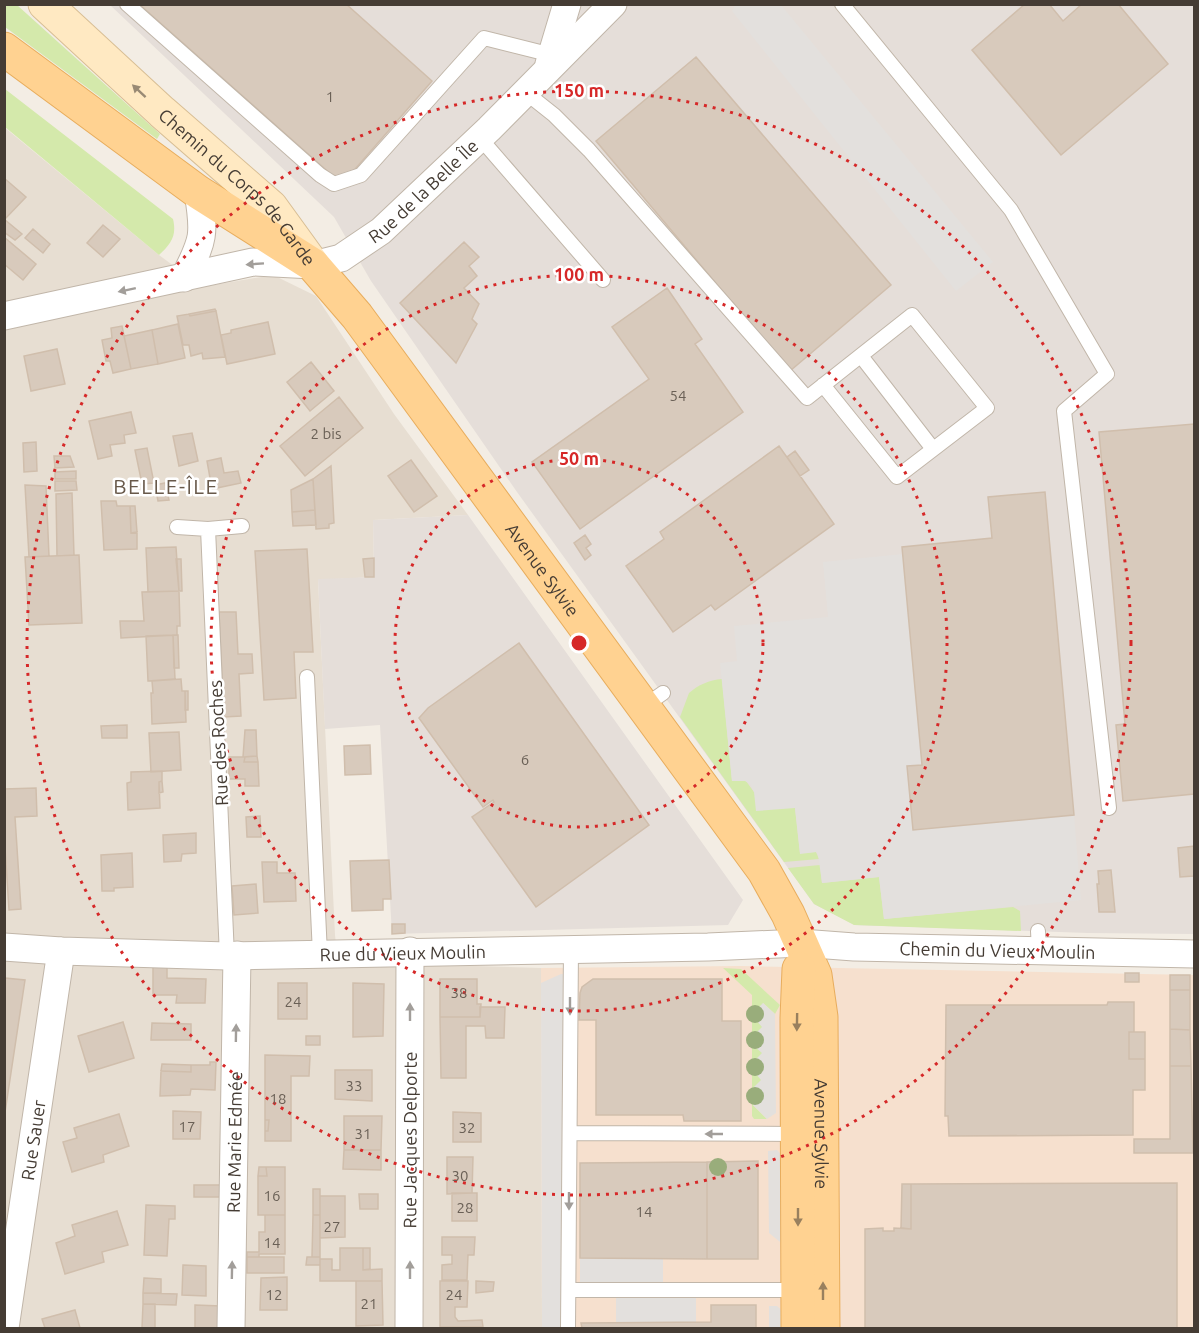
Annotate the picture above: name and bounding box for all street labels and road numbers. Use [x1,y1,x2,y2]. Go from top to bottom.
street label: Chemin du Corps de Garde [155,104,320,269]
street label: Rue de la Belle Île [364,135,482,247]
street label: Avenue Sylvie [502,519,584,620]
street label: Rue des Roches [205,679,231,806]
street label: Chemin du Vieux Moulin [899,938,1096,962]
street label: Rue du Vieux Moulin [319,941,486,964]
street label: Rue Jacques Delporte [399,1051,420,1229]
street label: Rue Marie Edmée [223,1071,245,1213]
street label: Avenue Sylvie [811,1078,832,1189]
street label: Rue Sauer [17,1098,49,1182]

